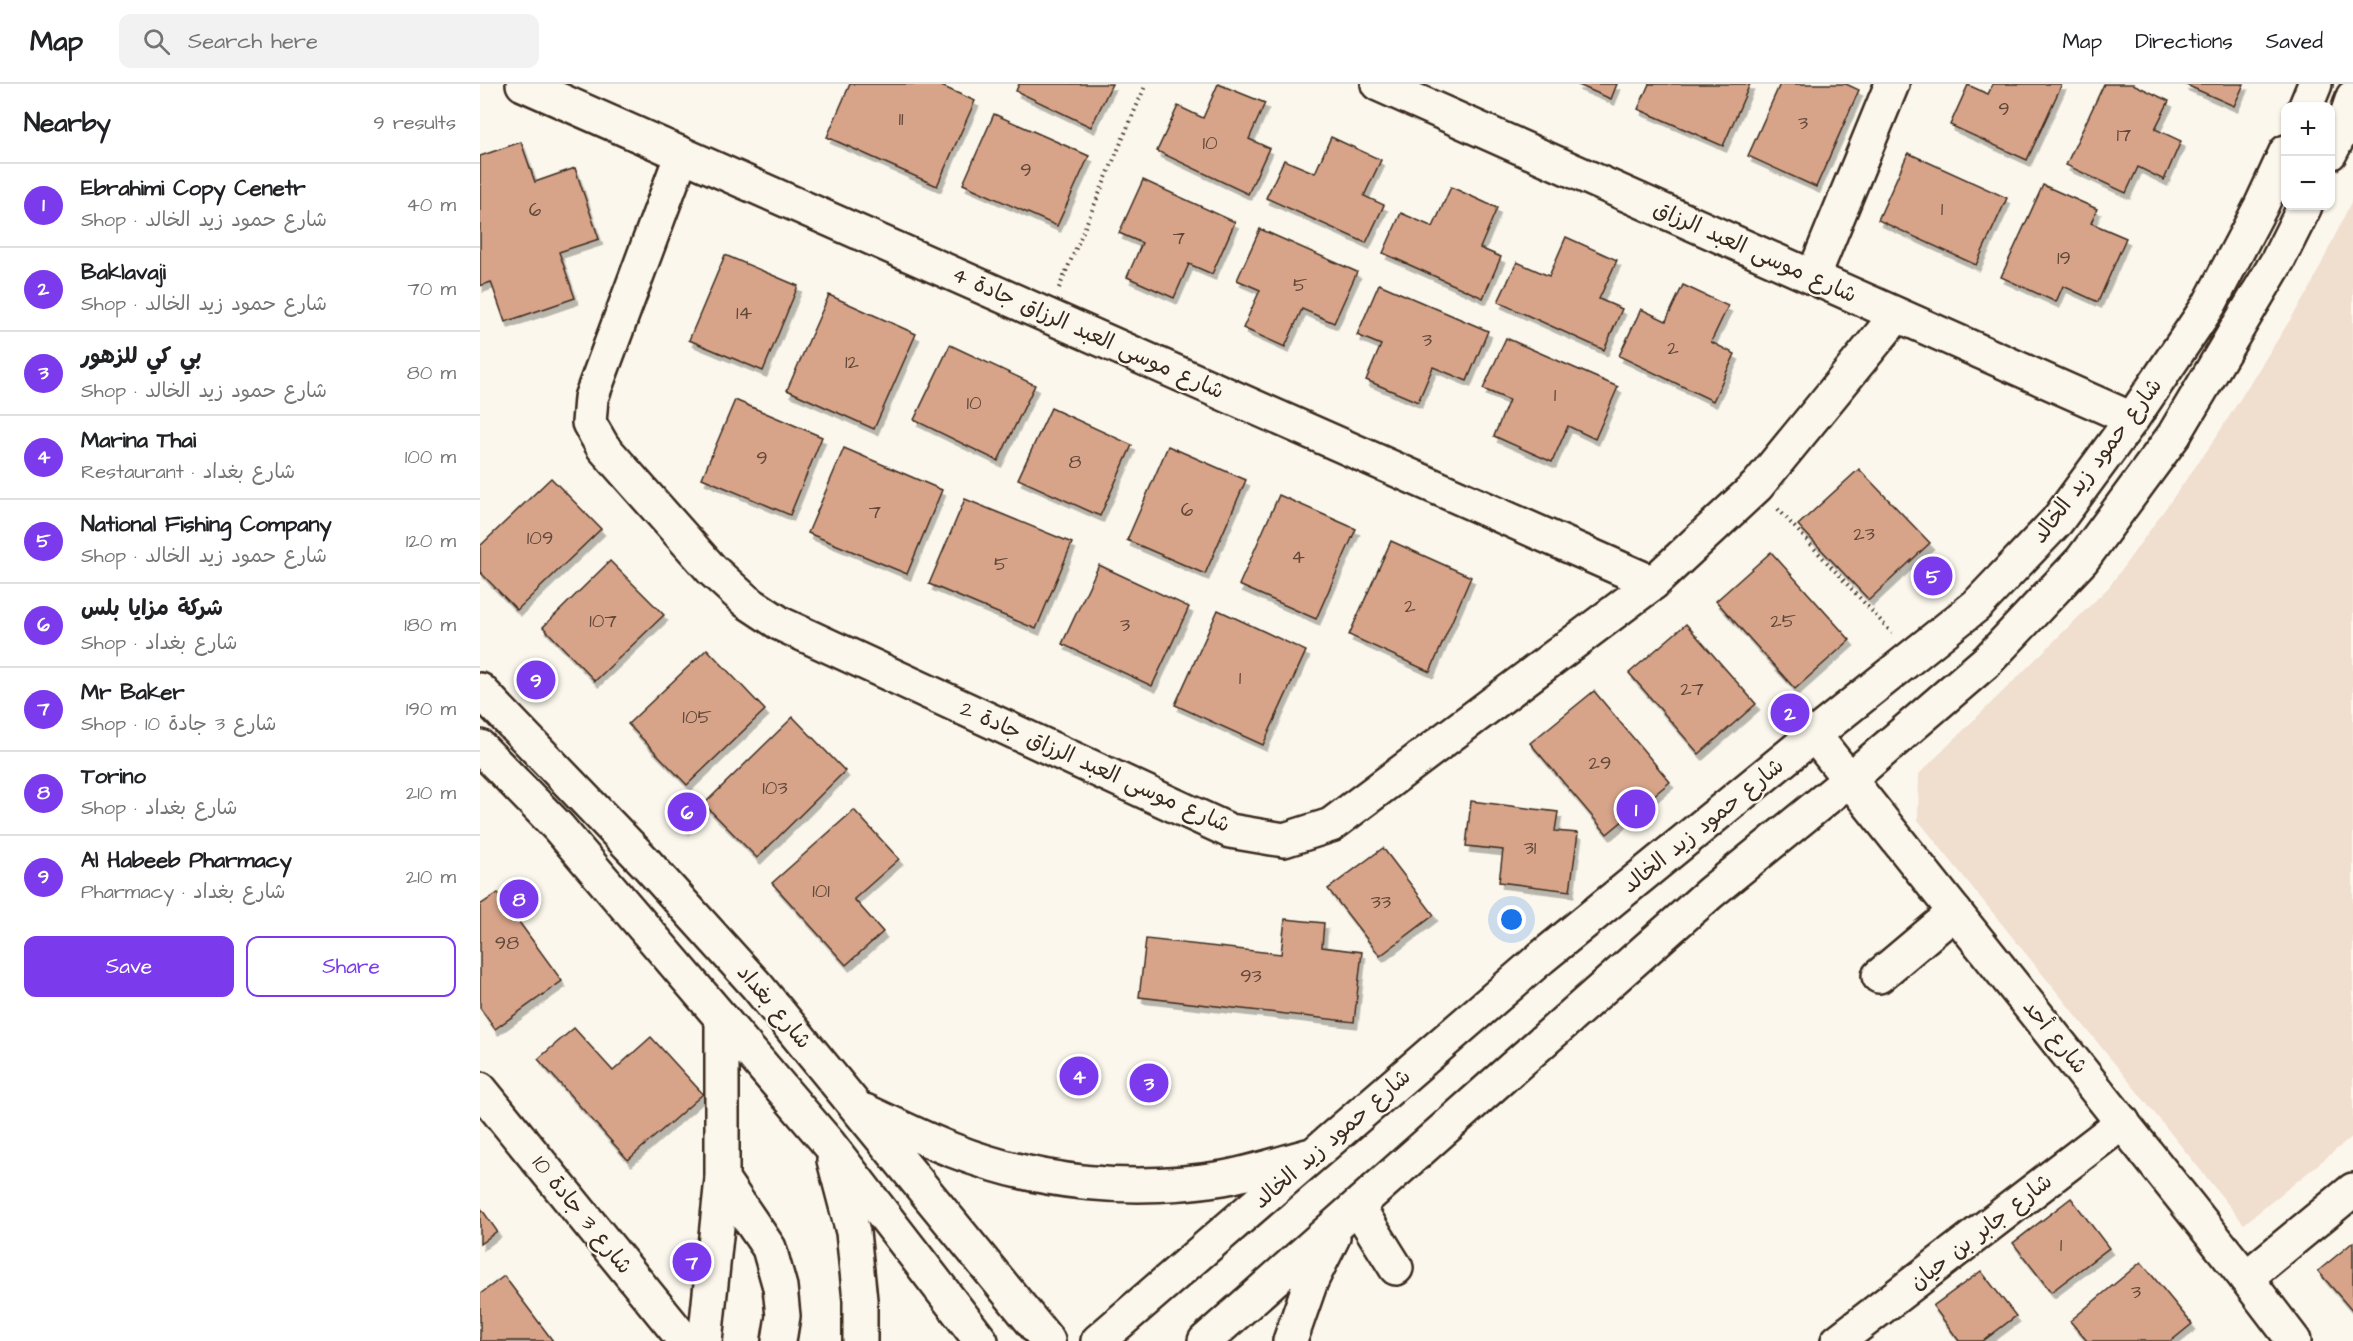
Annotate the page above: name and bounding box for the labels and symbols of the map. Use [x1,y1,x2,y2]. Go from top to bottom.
house number: 9 [1998,95,2010,123]
house number: 11 [898,105,904,133]
house number: 3 [1798,109,1808,137]
house number: 17 [2117,121,2131,149]
house number: 10 [1202,129,1218,157]
house number: 9 [1020,156,1032,184]
street label: شارع موسى العبد الرزاق [1648,193,1862,311]
house number: 1 [1941,195,1944,223]
house number: 6 [529,196,542,224]
house number: 7 [1173,224,1185,252]
house number: 19 [2057,244,2071,272]
street label: شارع موسى العبد الرزاق جادة 4 [947,259,1229,407]
house number: 5 [1293,271,1307,299]
house number: 14 [736,299,752,327]
house number: 3 [1422,326,1432,354]
house number: 2 [1667,334,1679,362]
house number: 12 [845,348,860,376]
street label: شارع حمود زيد الخالد [2024,372,2170,550]
house number: 1 [1554,381,1557,409]
house number: 10 [966,389,982,417]
house number: 9 [756,444,768,472]
house number: 8 [1069,448,1082,476]
house number: 6 [1181,496,1194,524]
house number: 7 [869,498,881,526]
house number: 23 [1853,520,1875,548]
house number: 109 [527,524,553,552]
house number: 4 [1291,543,1305,571]
house number: 5 [994,550,1008,578]
pin: 5 [1914,554,1952,598]
house number: 2 [1404,592,1416,620]
house number: 107 [589,607,617,635]
house number: 25 [1770,607,1796,635]
house number: 3 [1120,611,1130,639]
pin: 9 [516,658,556,702]
house number: 1 [1239,664,1242,692]
house number: 27 [1680,675,1704,703]
pin: 2 [1770,690,1810,736]
street label: شارع موسى العبد الرزاق جادة 2 [955,693,1235,841]
house number: 105 [682,703,712,731]
house number: 29 [1589,749,1611,777]
street label: شارع حمود زيد الخالد [1615,751,1791,901]
house number: 103 [762,774,788,802]
pin: 1 [1616,786,1656,832]
pin: 6 [668,790,706,834]
house number: 31 [1524,834,1537,862]
pin: 8 [500,876,538,922]
house number: 101 [812,877,830,905]
house number: 33 [1371,888,1391,916]
your location [1497,905,1526,934]
house number: 98 [495,929,519,957]
street label: شارع بغداد [729,958,819,1056]
house number: 93 [1240,962,1262,990]
street label: شارع أحد [2015,993,2095,1081]
pin: 4 [1060,1054,1098,1098]
pin: 3 [1130,1060,1168,1106]
street label: شارع حمود زيد الخالد [1246,1062,1418,1216]
street label: شارع 3 جادة 10 [524,1149,640,1281]
street label: شارع جابر بن حيان [1903,1166,2059,1298]
house number: 1 [2060,1231,2063,1259]
pin: 7 [672,1240,712,1284]
house number: 3 [2131,1278,2141,1306]

